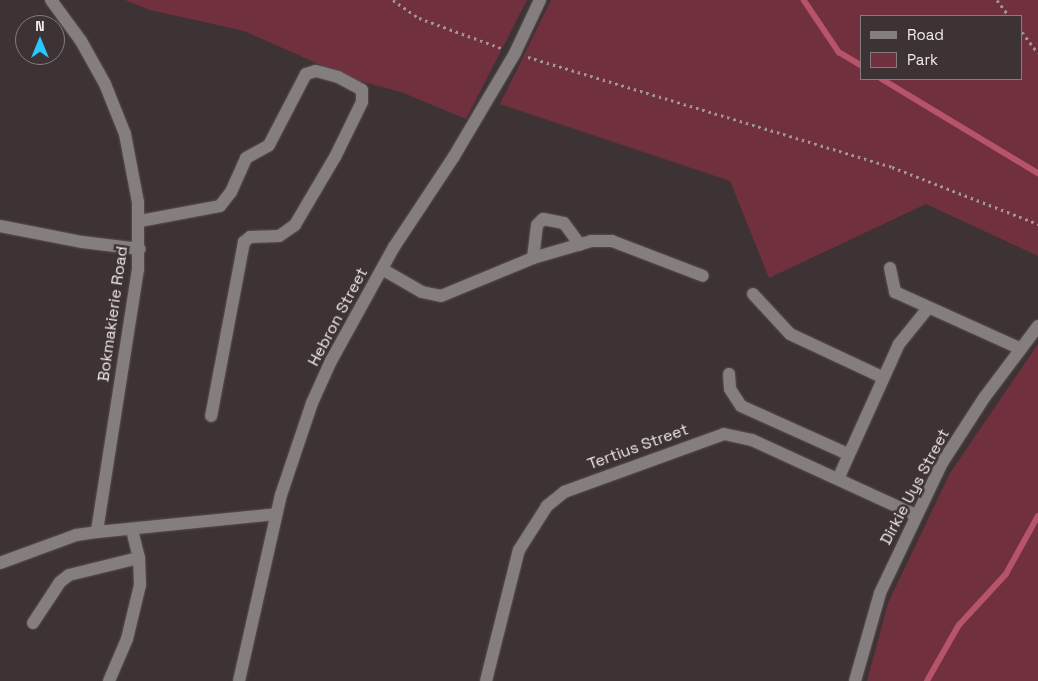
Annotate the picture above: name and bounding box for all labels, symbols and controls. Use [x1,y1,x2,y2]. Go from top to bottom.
north arrow [15,15,65,65]
legend [860,15,1023,80]
text: N [35,17,45,35]
text: Road [907,25,944,44]
text: Park [907,50,938,69]
street label: Bokmakierie Road [94,245,132,383]
street label: Hebron Street [304,264,372,370]
street label: Tertius Street [585,420,691,474]
street label: Dirkie Uys Street [876,426,954,548]

